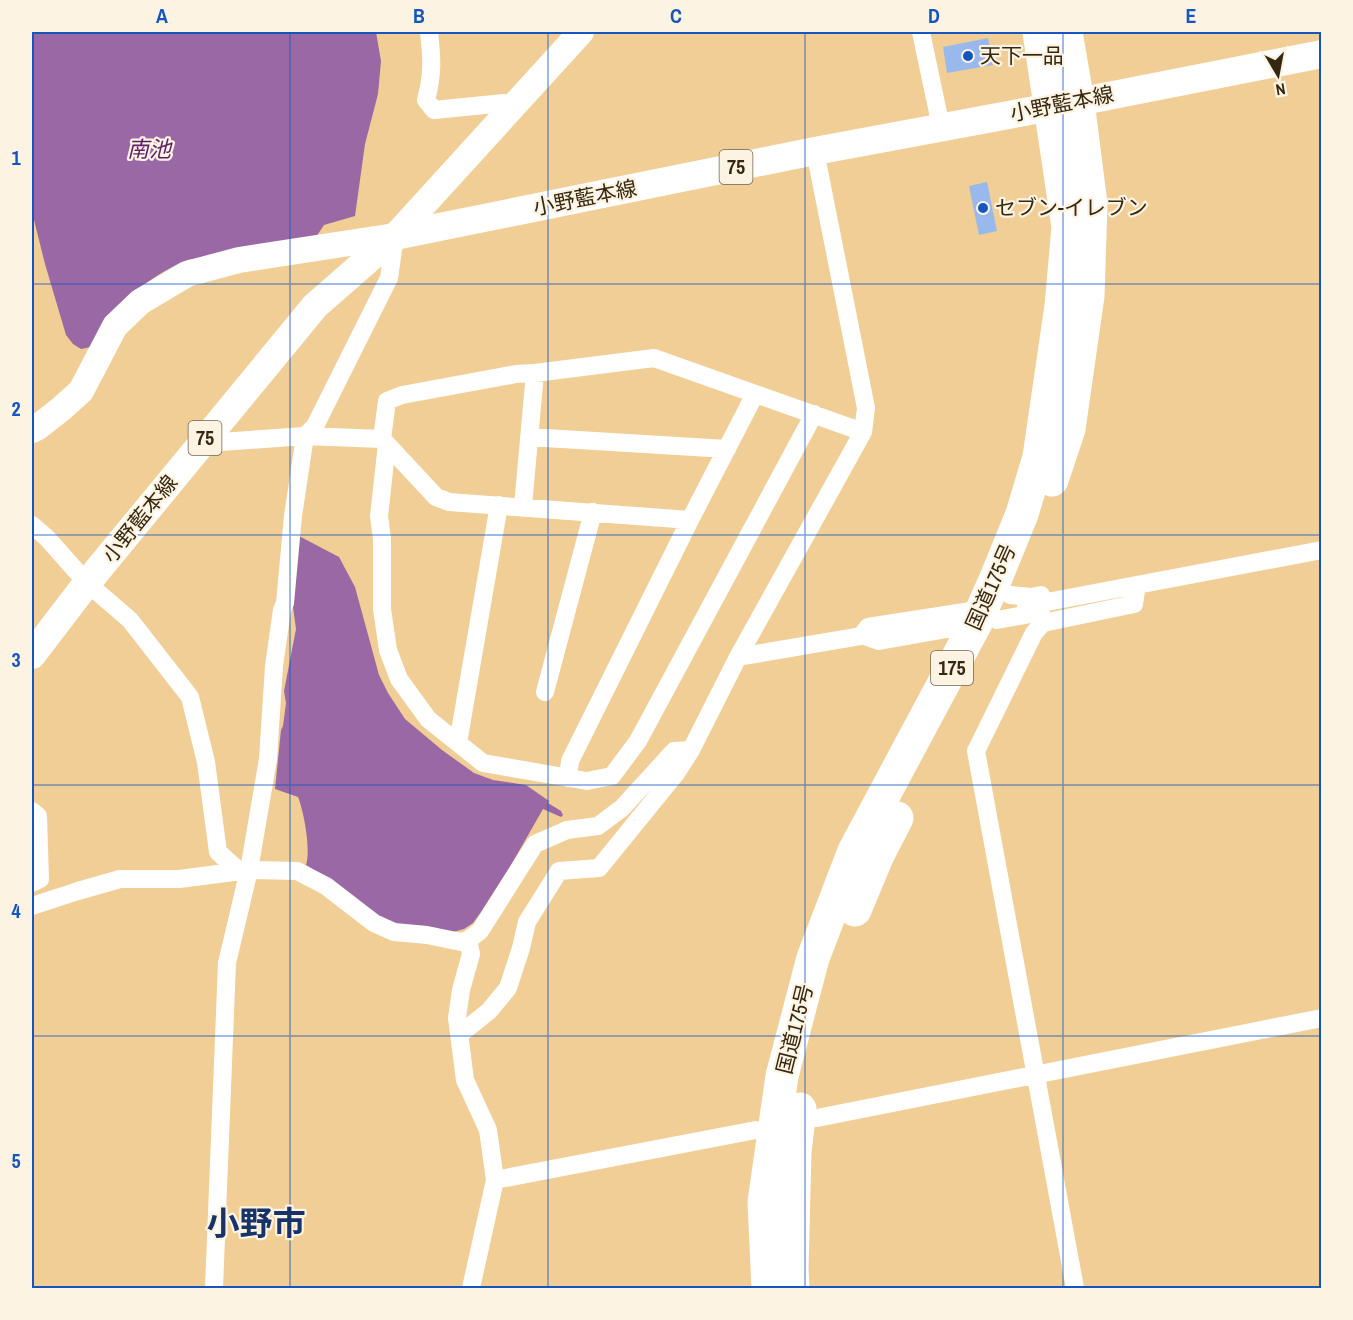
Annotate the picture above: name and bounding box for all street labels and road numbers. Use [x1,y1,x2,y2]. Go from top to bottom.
street label: 小野藍本線 [1008,79,1116,128]
road number: 75 [720,150,752,184]
street label: 小野藍本線 [531,173,639,222]
road number: 75 [188,421,222,455]
street label: 小野藍本線 [95,469,184,569]
street label: 国道175号 [959,539,1022,635]
road number: 175 [931,651,973,685]
street label: 国道175号 [769,981,820,1077]

